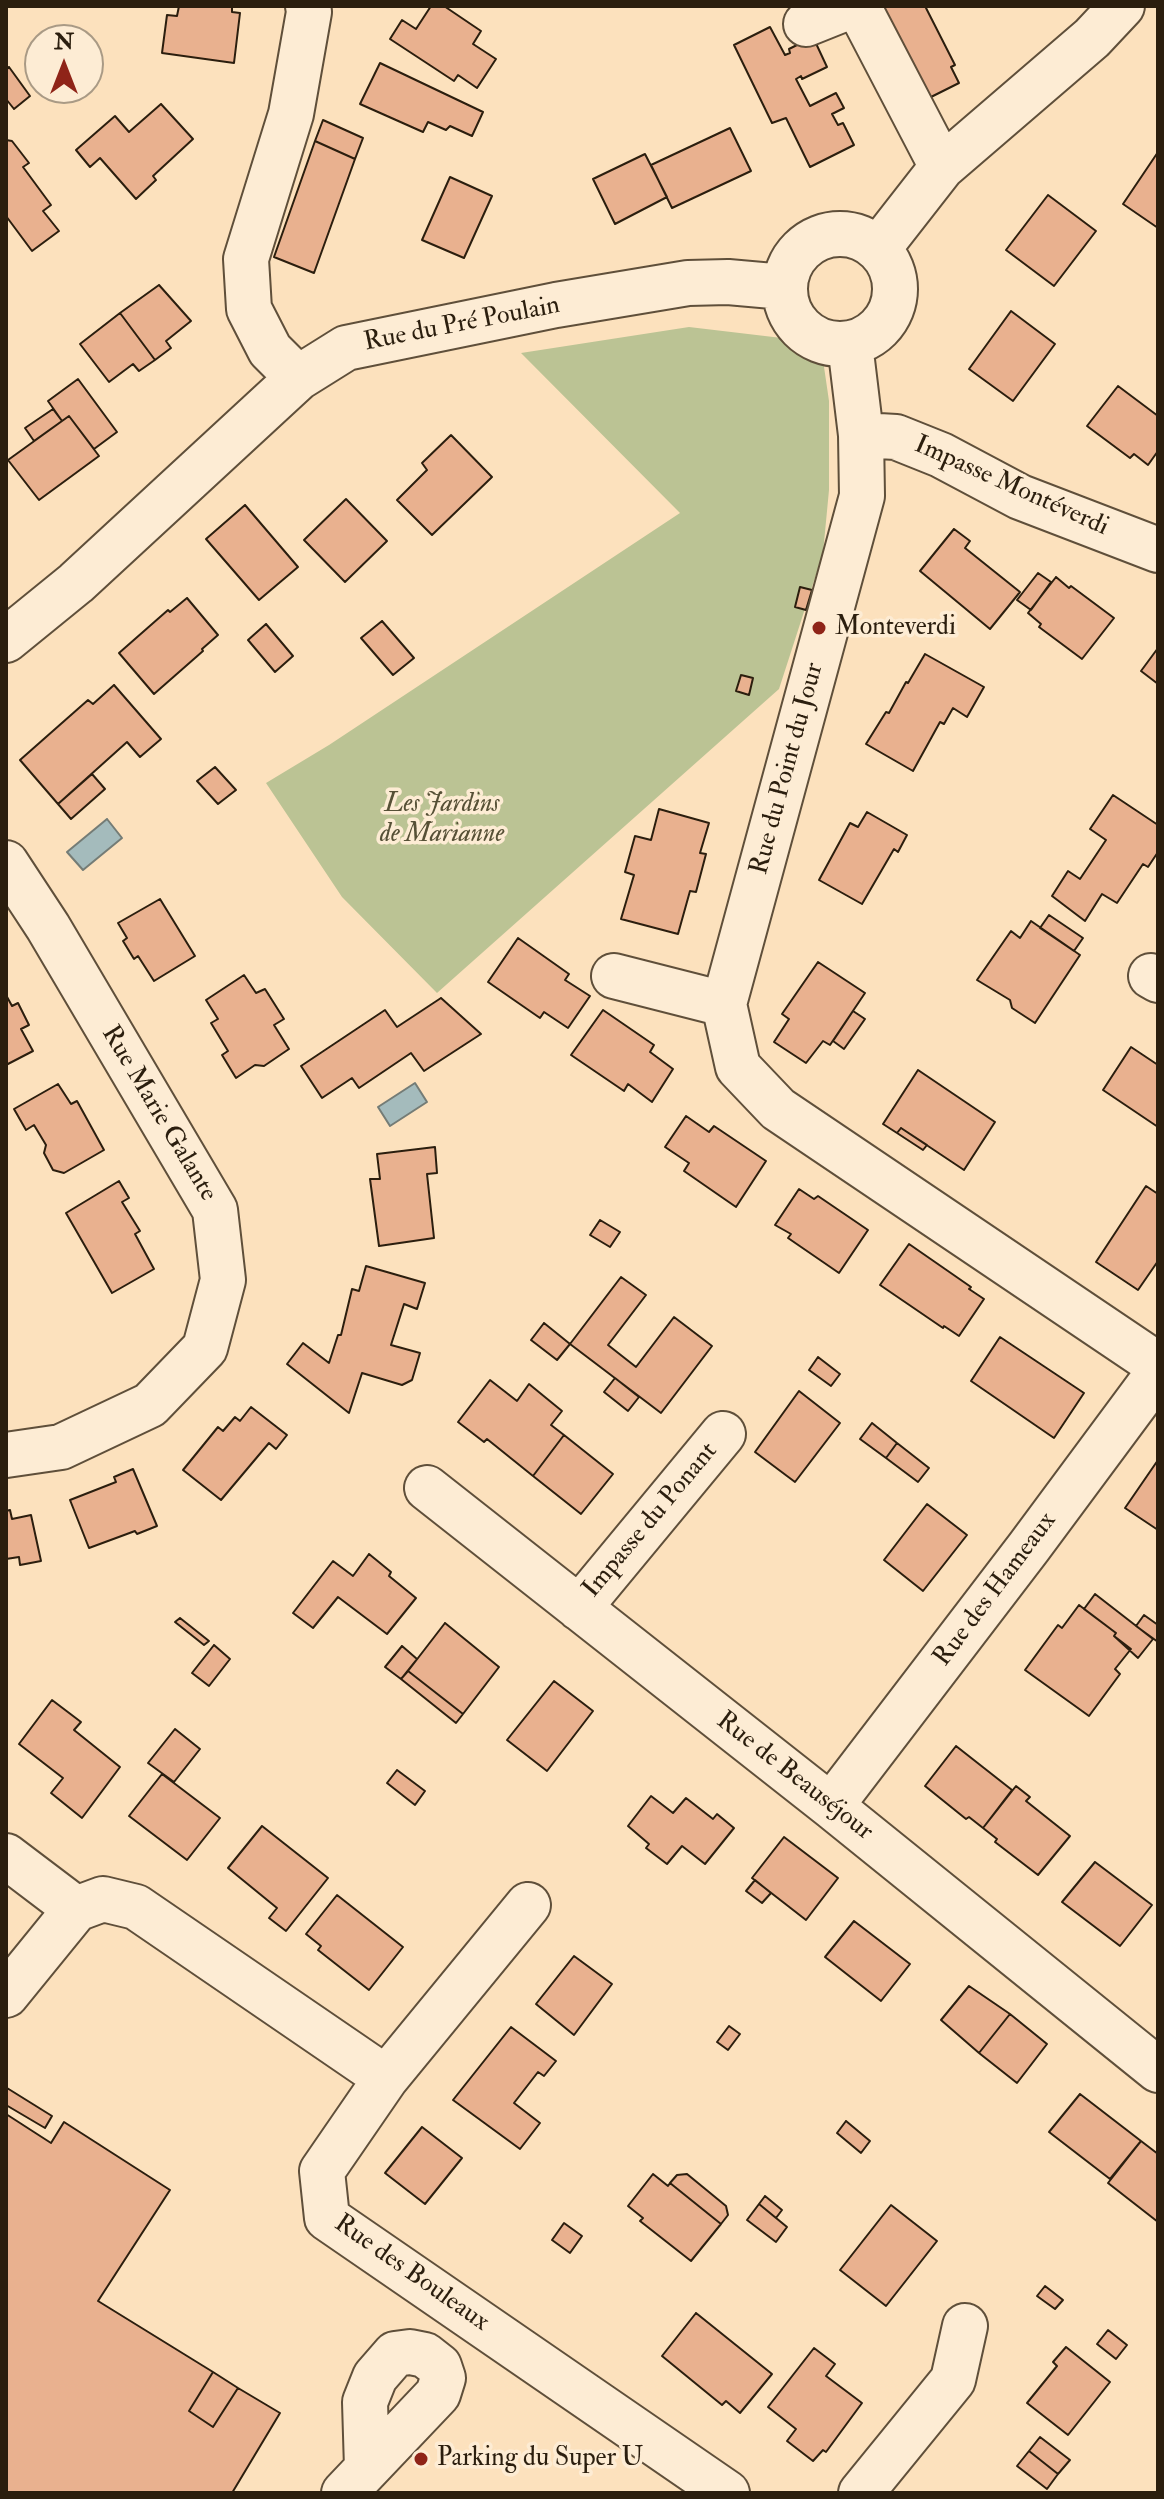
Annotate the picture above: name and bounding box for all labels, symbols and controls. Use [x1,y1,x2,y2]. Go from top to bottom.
north arrow [24,24,104,104]
text: N [54,28,74,56]
street label: Rue du Pré Poulain [361,291,563,359]
street label: Impasse Montéverdi [909,430,1113,544]
place label: Monteverdi [835,612,956,644]
marker: Monteverdi [810,619,828,637]
street label: Rue du Point du Jour [745,660,831,878]
park label: Les Jardins de Marianne [380,789,504,850]
street label: Rue Marie Galante [93,1021,223,1207]
street label: Impasse du Ponant [577,1437,725,1605]
street label: Rue des Hameaux [928,1507,1064,1673]
street label: Rue de Beauséjour [709,1706,879,1848]
street label: Rue des Bouleaux [327,2209,495,2339]
place label: Parking du Super U [437,2443,643,2475]
marker: Parking du Super U [412,2450,430,2468]

